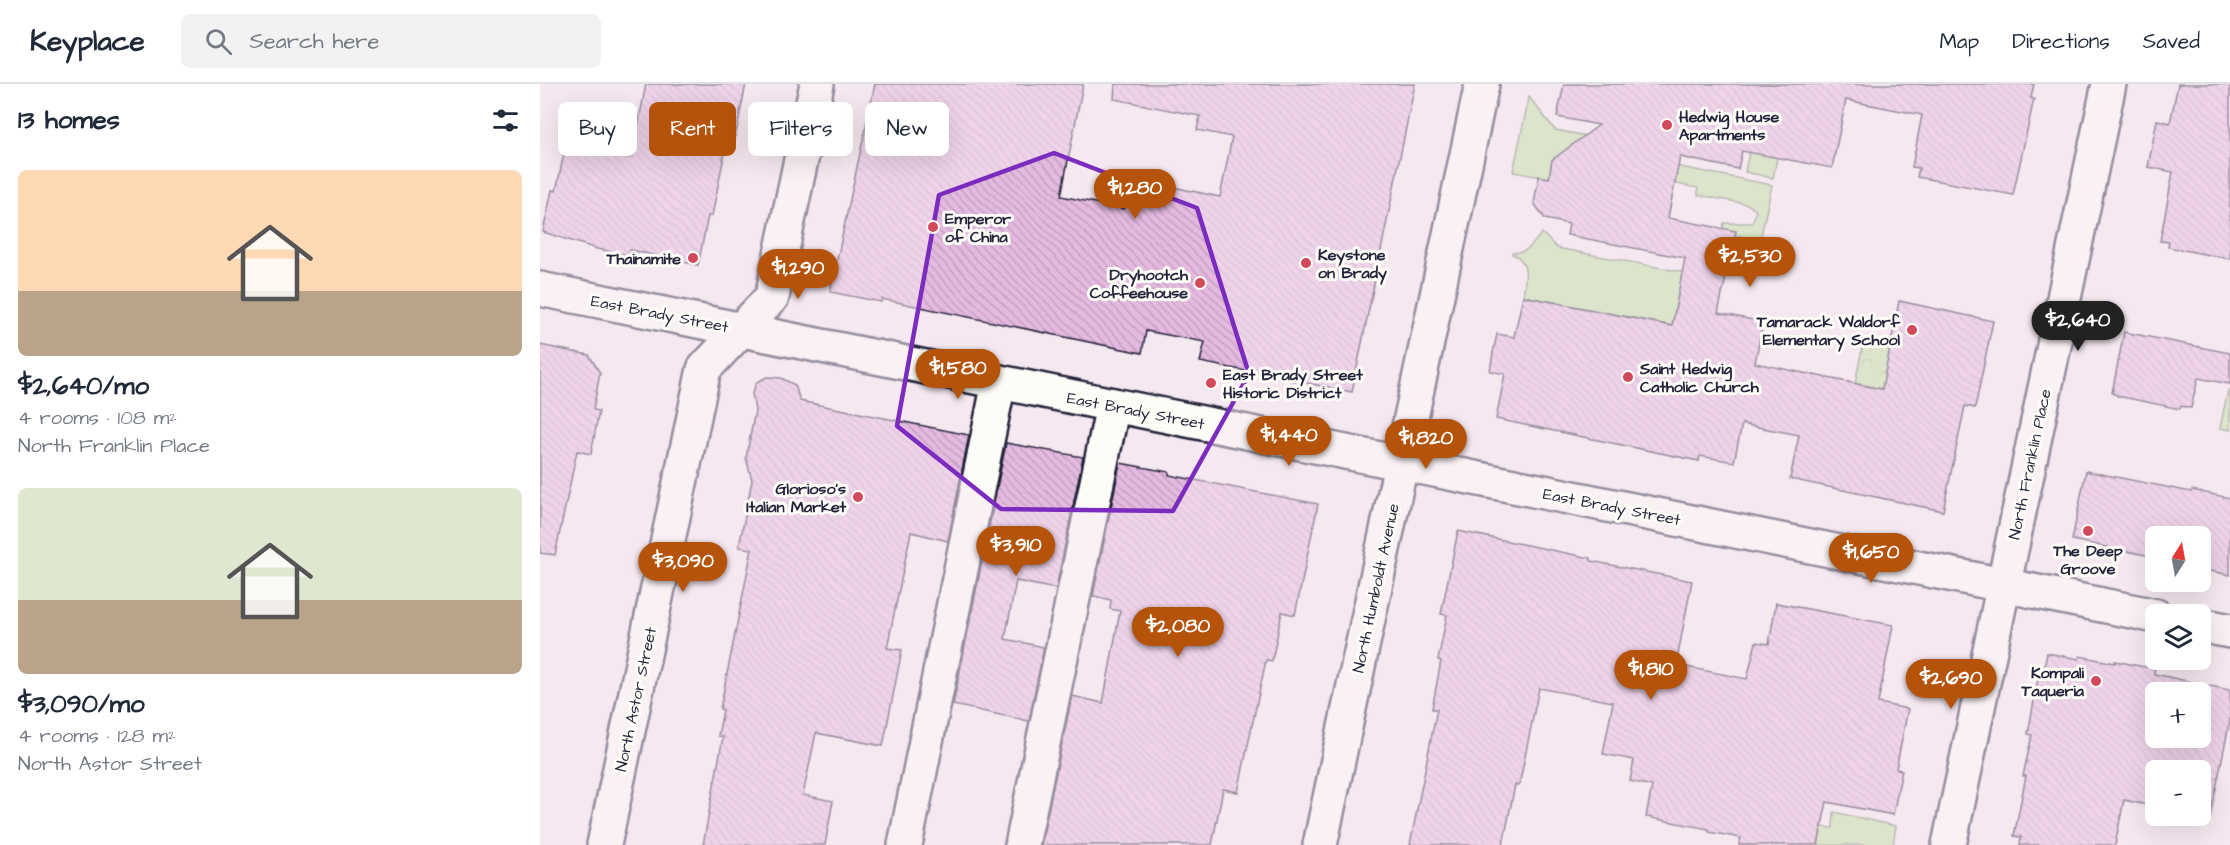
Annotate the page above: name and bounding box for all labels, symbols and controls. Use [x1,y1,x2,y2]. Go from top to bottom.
search box [181,14,601,68]
text: Keyplace [30,22,145,61]
icon: search [202,25,235,58]
text: Search here [250,26,379,57]
text: Map [1939,27,1979,56]
text: Directions [2012,27,2110,56]
text: Saved [2143,27,2200,56]
text: 13 homes [18,102,120,138]
chip: Buy [558,102,637,156]
chip: Rent [649,102,736,156]
chip: Filters [748,102,853,156]
chip: New [865,102,949,156]
icon: filters [489,104,522,137]
place label: Hedwig House Apartments [1679,106,1779,146]
marker: Hedwig House Apartments [1660,118,1674,132]
pin: $1,280 [1086,169,1184,220]
text: $1,280 [1108,174,1162,202]
place label: Emperor of China [945,208,1011,248]
icon: home [216,209,324,317]
marker: Emperor of China [926,220,940,234]
pin: $2,530 [1701,237,1799,288]
text: $2,530 [1718,242,1782,270]
place label: Keystone on Brady [1318,244,1387,285]
place label: Thainamite [605,248,681,270]
pin: $1,290 [749,249,847,300]
marker: Thainamite [686,251,700,265]
text: $1,290 [772,254,824,282]
marker: Keystone on Brady [1299,256,1313,270]
place label: Dryhootch Coffeehouse [1090,264,1189,304]
marker: Dryhootch Coffeehouse [1193,276,1207,290]
street label: East Brady Street [589,290,731,339]
pin: $2,640 [2029,301,2127,352]
text: $2,640 [2046,306,2110,334]
place label: Tamarack Waldorf Elementary School [1756,311,1901,352]
marker: Tamarack Waldorf Elementary School [1905,323,1919,337]
pin: $1,580 [909,349,1007,400]
text: $1,580 [930,354,987,382]
place label: Saint Hedwig Catholic Church [1639,358,1760,398]
place label: East Brady Street Historic District [1223,364,1363,404]
text: $2,640/mo [18,368,149,404]
marker: Saint Hedwig Catholic Church [1621,370,1635,384]
marker: East Brady Street Historic District [1204,376,1218,390]
street label: East Brady Street [1065,387,1207,436]
street label: North Franklin Place [2003,387,2057,542]
text: 4 rooms · 108 m² [18,404,177,432]
pin: $1,440 [1240,416,1338,467]
pin: $1,820 [1377,419,1475,470]
text: $1,440 [1260,421,1318,449]
text: $1,820 [1399,424,1453,452]
text: North Franklin Place [18,432,210,460]
place label: Glorioso's Italian Market [746,478,847,518]
street label: East Brady Street [1541,483,1683,532]
marker: Glorioso's Italian Market [851,490,865,504]
street label: North Humboldt Avenue [1347,501,1405,675]
marker: The Deep Groove [2081,524,2095,538]
pin: $3,910 [967,526,1065,577]
north arrow [2145,526,2211,592]
map controls [2145,526,2211,826]
icon: home [216,527,324,635]
text: $3,910 [990,531,1042,559]
pin: $1,650 [1822,533,1920,584]
text: $1,650 [1843,538,1899,566]
place label: The Deep Groove [2052,540,2123,580]
pin: $3,090 [634,542,732,593]
text: $3,090 [652,547,714,575]
button: layers [2145,604,2211,670]
pin: $2,080 [1129,607,1227,658]
text: $2,080 [1146,612,1210,640]
street label: North Astor Street [610,625,662,773]
pin: $1,810 [1602,650,1700,701]
text: $1,810 [1628,655,1674,683]
pin: $2,690 [1902,659,2000,710]
place label: Kompali Taqueria [2021,662,2085,702]
text: $2,690 [1920,664,1982,692]
marker: Kompali Taqueria [2089,674,2103,688]
button: + [2145,682,2211,748]
text: $3,090/mo [18,686,145,722]
text: 4 rooms · 128 m² [18,722,176,750]
text: North Astor Street [18,750,202,778]
button: − [2145,760,2211,826]

